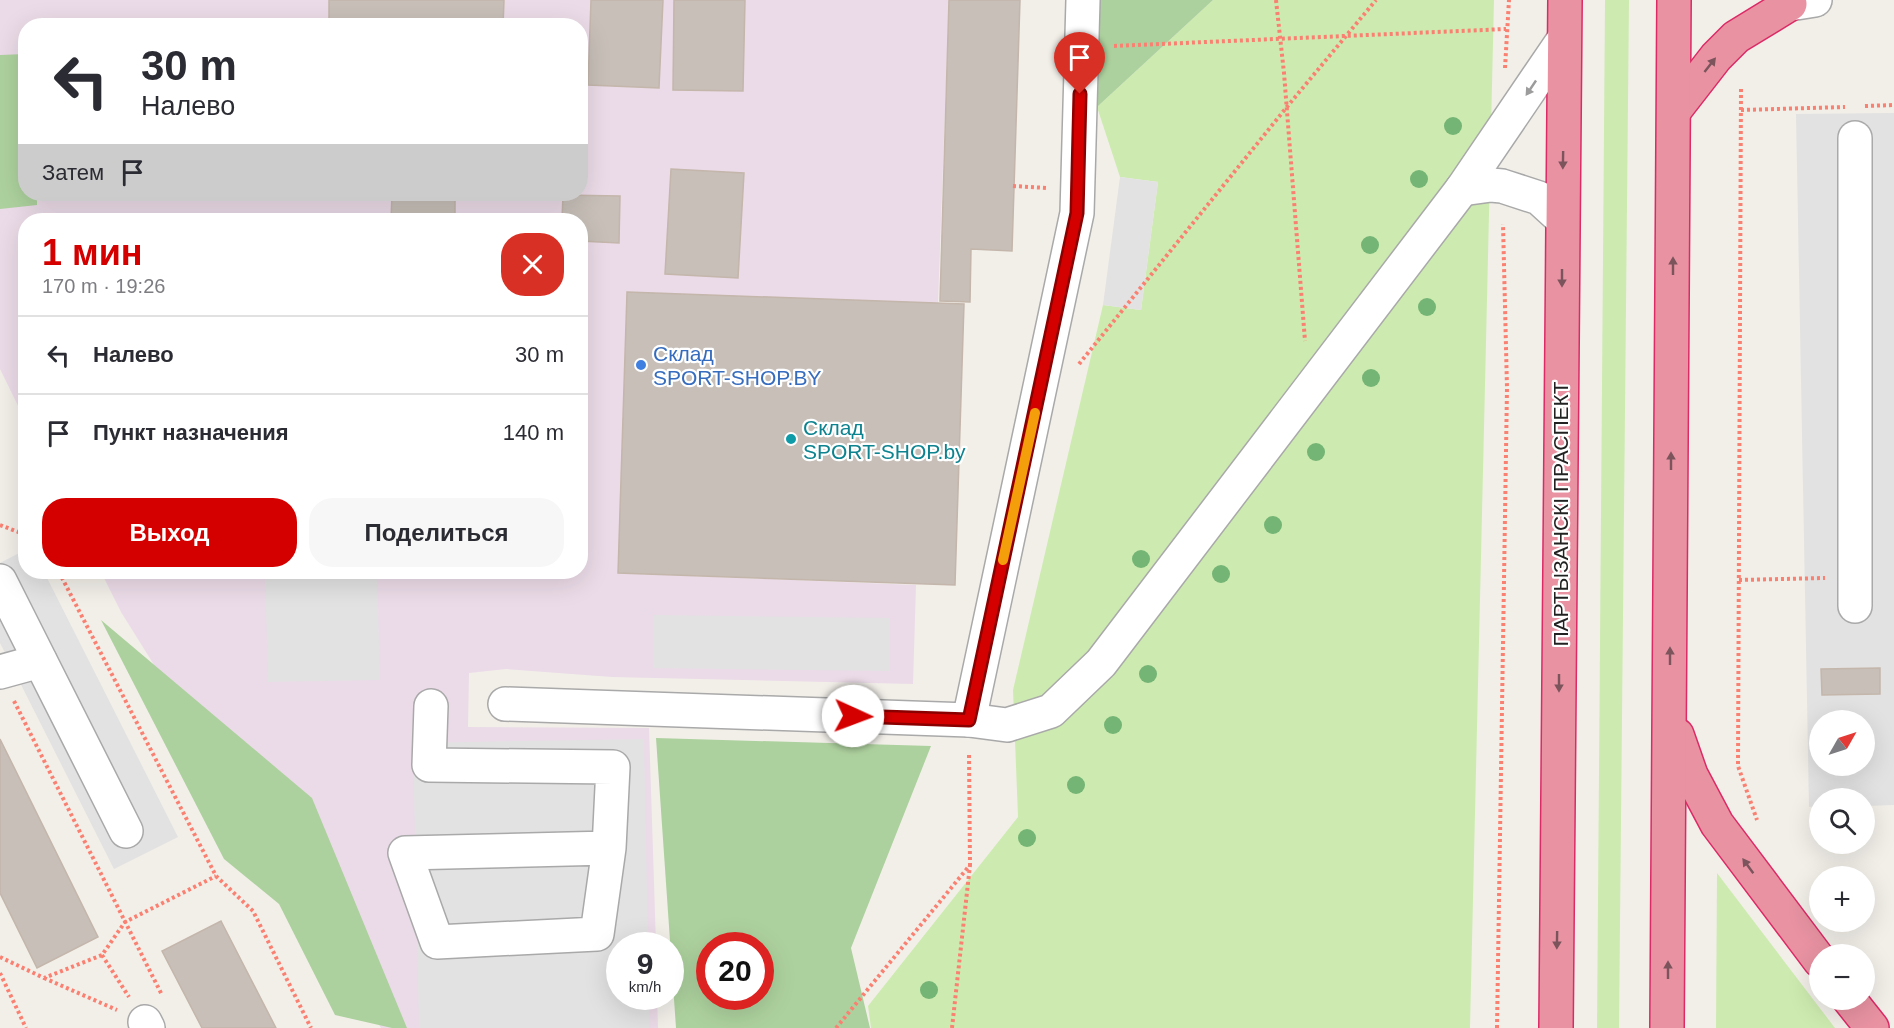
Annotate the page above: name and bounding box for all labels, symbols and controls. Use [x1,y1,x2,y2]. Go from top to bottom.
pin [1054,32,1105,94]
icon: arrive [1063,41,1096,74]
icon: left [42,42,120,120]
text: 30 m [141,42,237,89]
one-way arrow [1703,57,1715,72]
one-way arrow [1526,79,1537,96]
text: Налево [141,91,235,121]
one-way arrow [1558,151,1567,170]
icon: arrive [116,156,149,189]
text: Затем [42,160,104,185]
text: 1 мин [42,232,143,273]
button: close [501,233,564,296]
one-way arrow [1668,256,1677,275]
one-way arrow [1557,268,1567,287]
text: 170 m · 19:26 [42,275,165,297]
icon: left [42,339,75,372]
text: Налево [93,342,174,367]
text: 30 m [515,342,564,367]
place label: Склад SPORT-SHOP.BY [653,342,821,389]
marker: Склад SPORT-SHOP.BY [634,358,648,372]
street label: ПАРТЫЗАНСКІ ПРАСПЕКТ [1549,381,1572,647]
place label: Склад SPORT-SHOP.by [803,416,966,463]
icon: arrive [42,417,75,450]
text: Пункт назначения [93,420,289,445]
text: 140 m [503,420,564,445]
marker: Склад SPORT-SHOP.by [784,432,798,446]
one-way arrow [1666,451,1676,470]
button: Выход [42,498,297,567]
button: Поделиться [309,498,564,567]
one-way arrow [1665,646,1675,665]
one-way arrow [1554,673,1564,692]
position arrow [821,684,885,748]
north arrow [1809,710,1875,776]
map controls [1809,710,1875,1010]
button: search [1809,788,1875,854]
one-way arrow [1742,858,1754,874]
button: + [1809,866,1875,932]
one-way arrow [1552,930,1562,949]
speed limit sign: 20 [696,932,774,1010]
button: − [1809,944,1875,1010]
text: 9 [637,947,653,980]
one-way arrow [1663,960,1673,979]
text: km/h [629,978,661,995]

